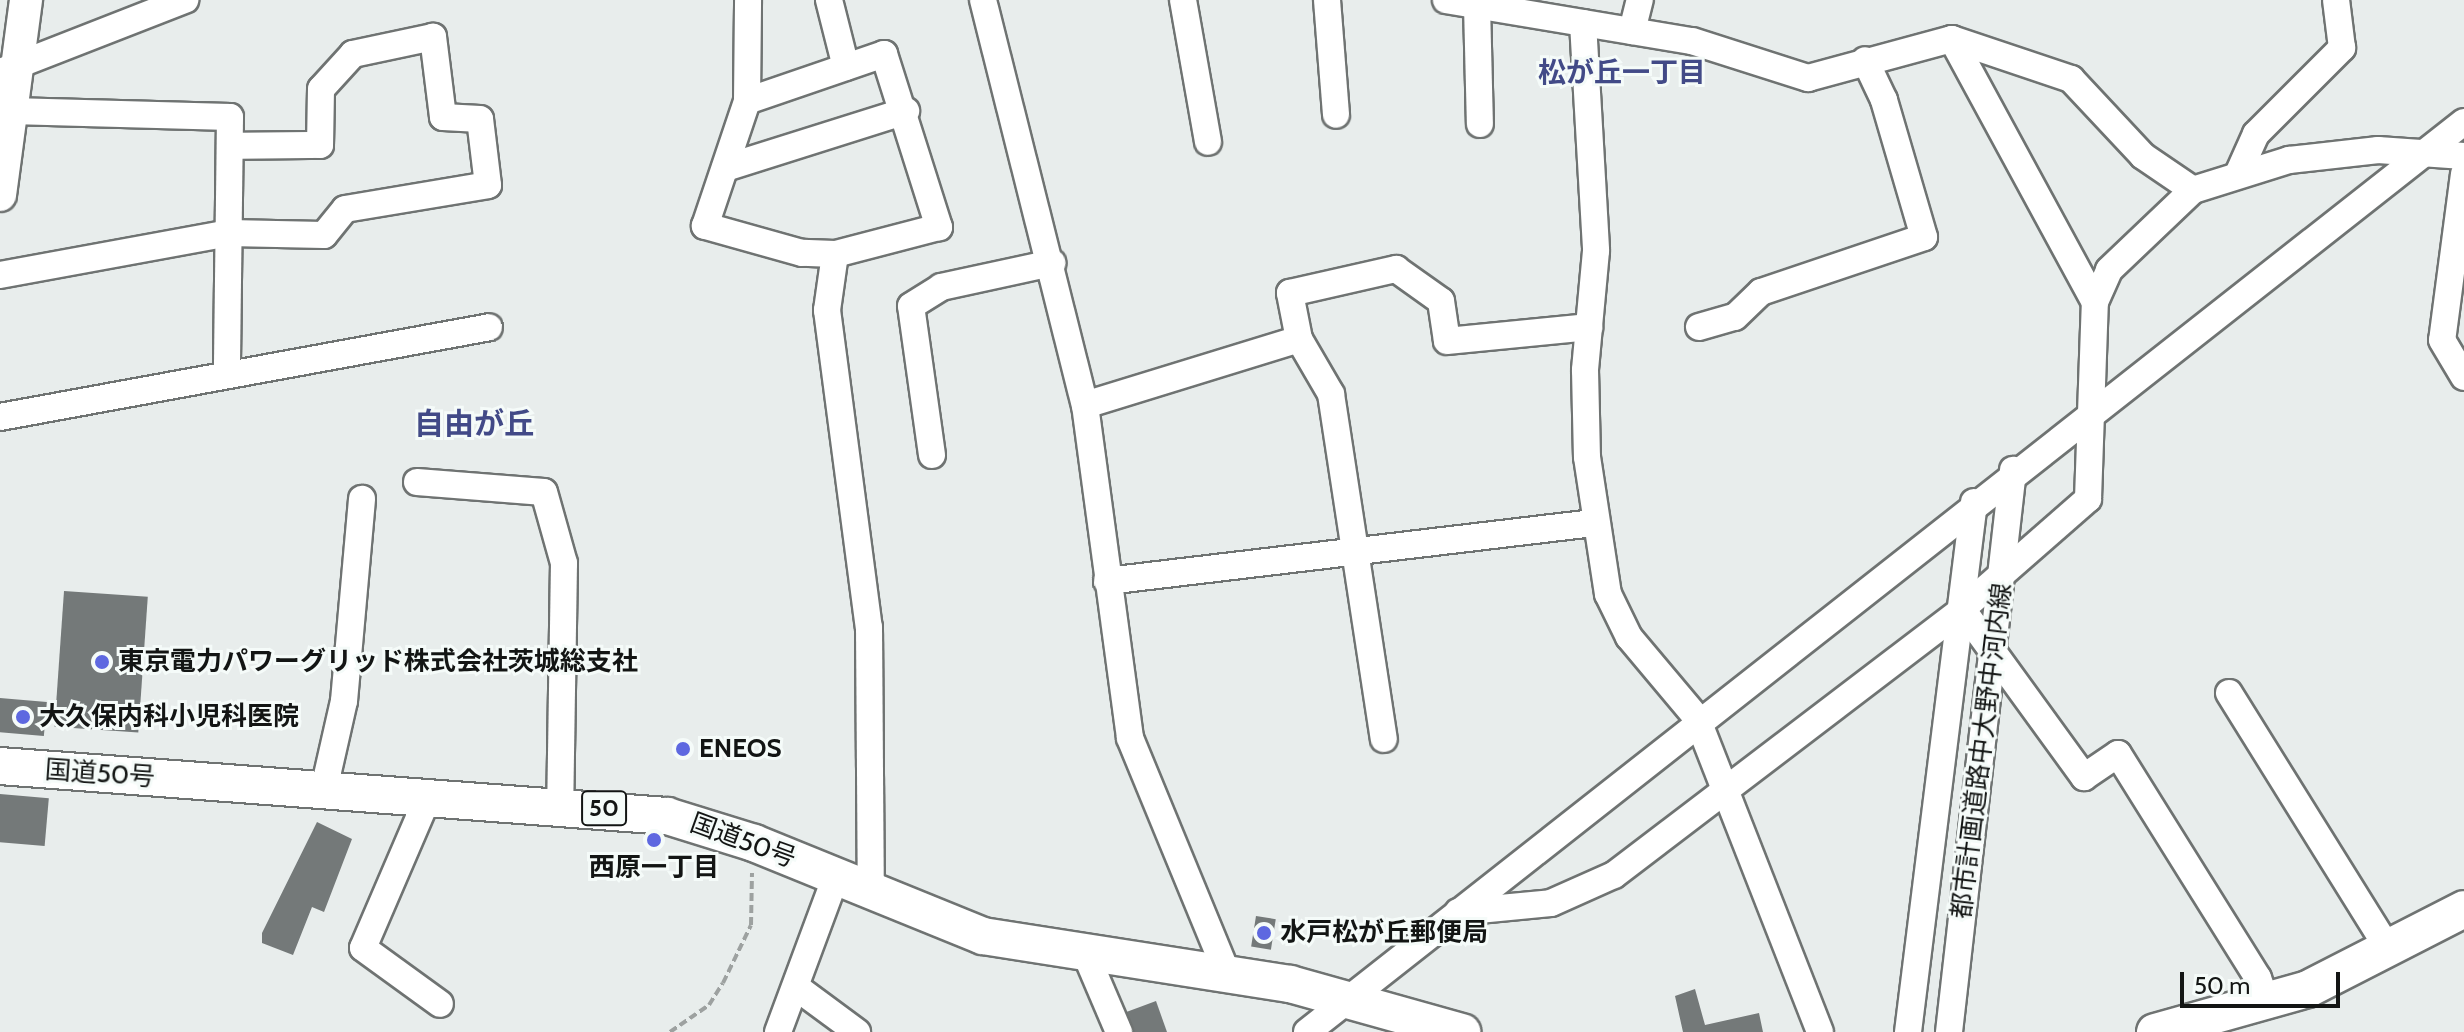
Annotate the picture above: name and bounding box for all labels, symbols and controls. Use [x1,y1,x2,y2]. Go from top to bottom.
district label: 松が丘一丁目 [1538,55,1706,89]
district label: 自由が丘 [414,406,534,442]
street label: 都市計画道路中大野中河内線 [1946,581,2018,921]
place label: 東京電力パワーグリッド株式会社茨城総支社 [118,646,638,678]
marker: 東京電力パワーグリッド株式会社茨城総支社 [93,653,111,671]
place label: 大久保内科小児科医院 [39,701,299,733]
marker: 大久保内科小児科医院 [14,708,32,726]
place label: ENEOS [699,733,782,765]
marker: ENEOS [674,740,692,758]
street label: 国道50号 [44,755,156,793]
road number: 50 [580,788,628,828]
street label: 国道50号 [686,807,800,875]
marker: 西原一丁目 [645,831,663,849]
place label: 西原一丁目 [589,852,719,884]
place label: 水戸松が丘郵便局 [1280,917,1488,949]
marker: 水戸松が丘郵便局 [1255,924,1273,942]
scale bar [2184,956,2344,1006]
text: 50 m [2194,971,2250,1000]

